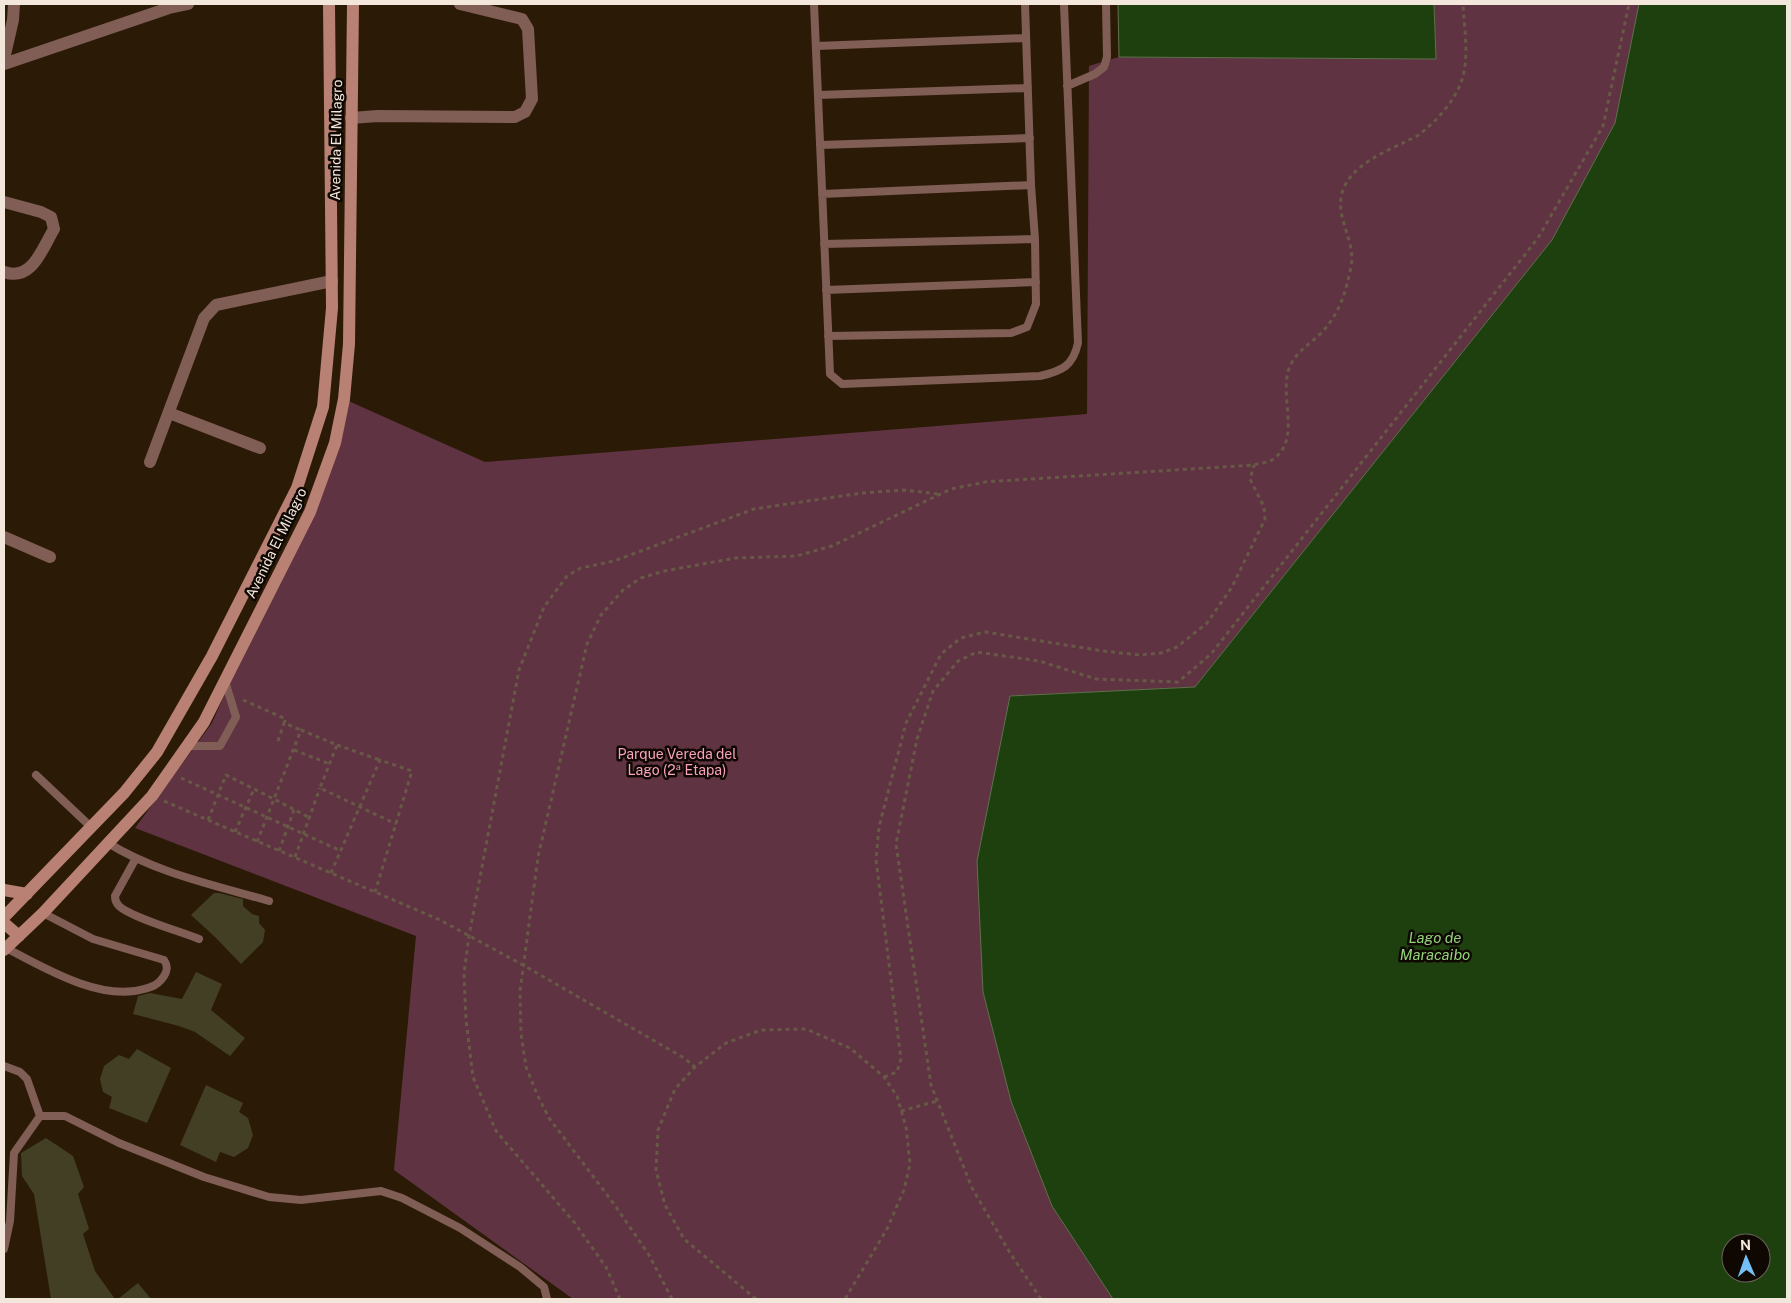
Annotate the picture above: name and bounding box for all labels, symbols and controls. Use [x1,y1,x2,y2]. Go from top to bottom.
street label: Avenida El Milagro [327,79,345,201]
street label: Avenida El Milagro [242,485,310,601]
park label: Parque Vereda del Lago (2ª Etapa) [617,746,737,778]
water label: Lago de Maracaibo [1400,929,1470,963]
north arrow [1721,1233,1771,1283]
text: N [1740,1237,1751,1253]

